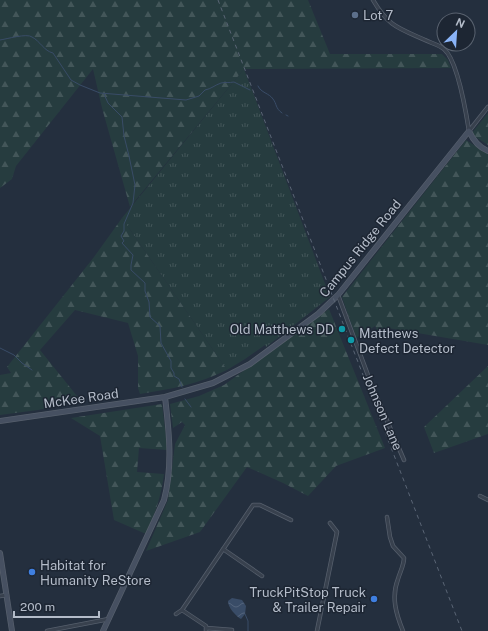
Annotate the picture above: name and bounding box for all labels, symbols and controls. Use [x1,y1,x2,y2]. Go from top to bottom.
place label: Lot 7 [363,8,394,23]
marker: Lot 7 [350,10,360,20]
north arrow [436,12,476,52]
text: N [454,16,467,30]
street label: Campus Ridge Road [316,197,404,300]
place label: Old Matthews DD [230,322,334,337]
marker: Old Matthews DD [337,324,347,334]
place label: Matthews Defect Detector [359,326,455,356]
marker: Matthews Defect Detector [346,335,356,345]
street label: Johnson Lane [360,372,405,453]
street label: McKee Road [43,386,119,411]
place label: Habitat for Humanity ReStore [40,558,151,588]
marker: Habitat for Humanity ReStore [27,567,37,577]
place label: TruckPitStop Truck & Trailer Repair [250,585,366,615]
scale bar [14,593,99,619]
marker: TruckPitStop Truck & Trailer Repair [369,594,379,604]
text: 200 m [20,600,55,614]

